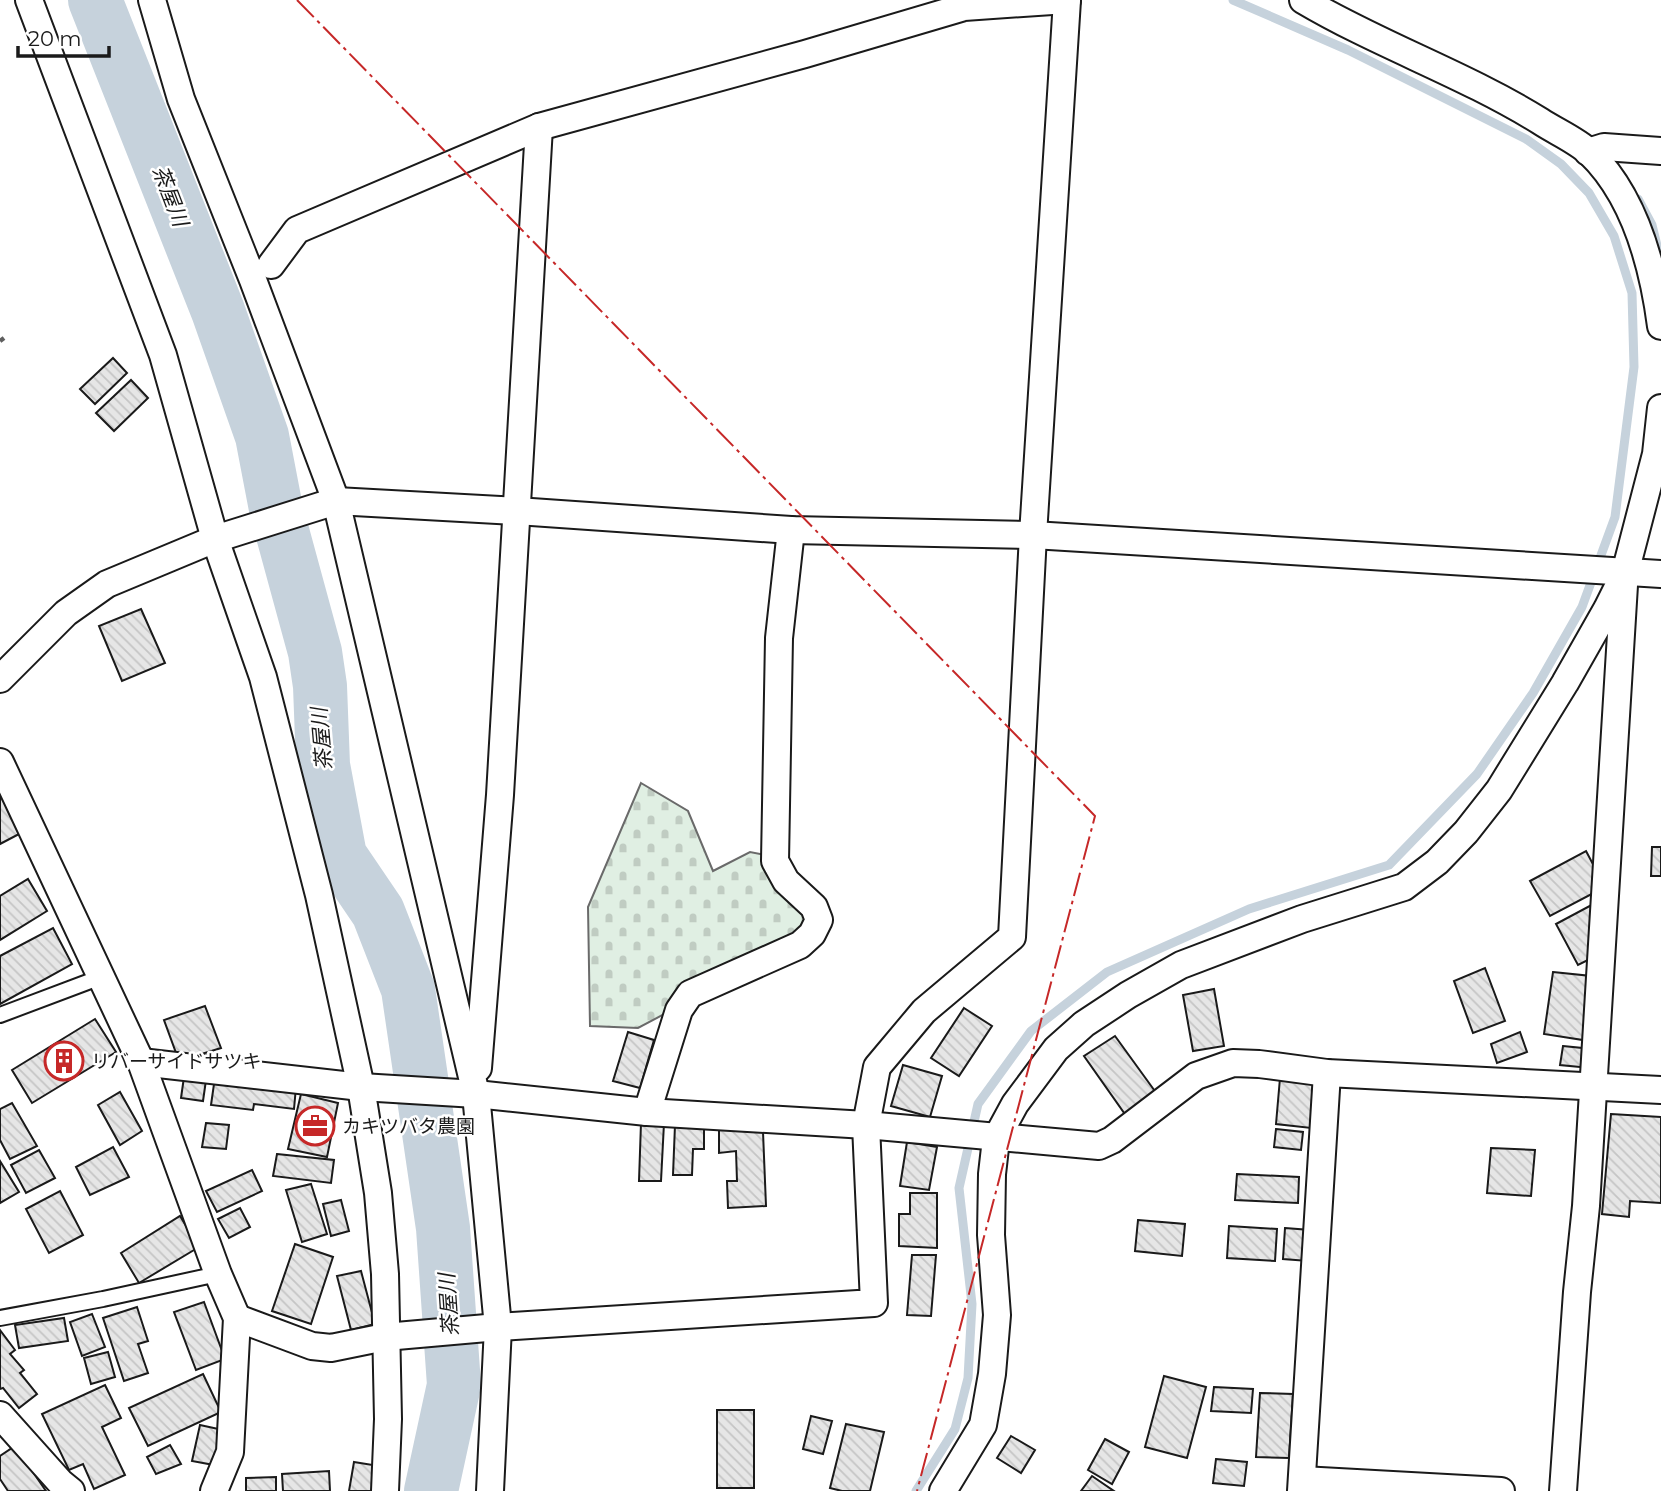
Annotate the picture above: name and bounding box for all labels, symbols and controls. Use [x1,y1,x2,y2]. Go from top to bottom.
scale bar [18,14,108,58]
text: 20 m [28,26,82,51]
water label: 茶屋川 [148,162,194,232]
water label: 茶屋川 [306,705,337,772]
building icon: リバーサイドサツキ [43,1040,85,1082]
place label: リバーサイドサツキ [91,1050,262,1073]
office icon: カキツバタ農園 [294,1105,336,1147]
place label: カキツバタ農園 [342,1115,475,1138]
water label: 茶屋川 [434,1271,463,1337]

